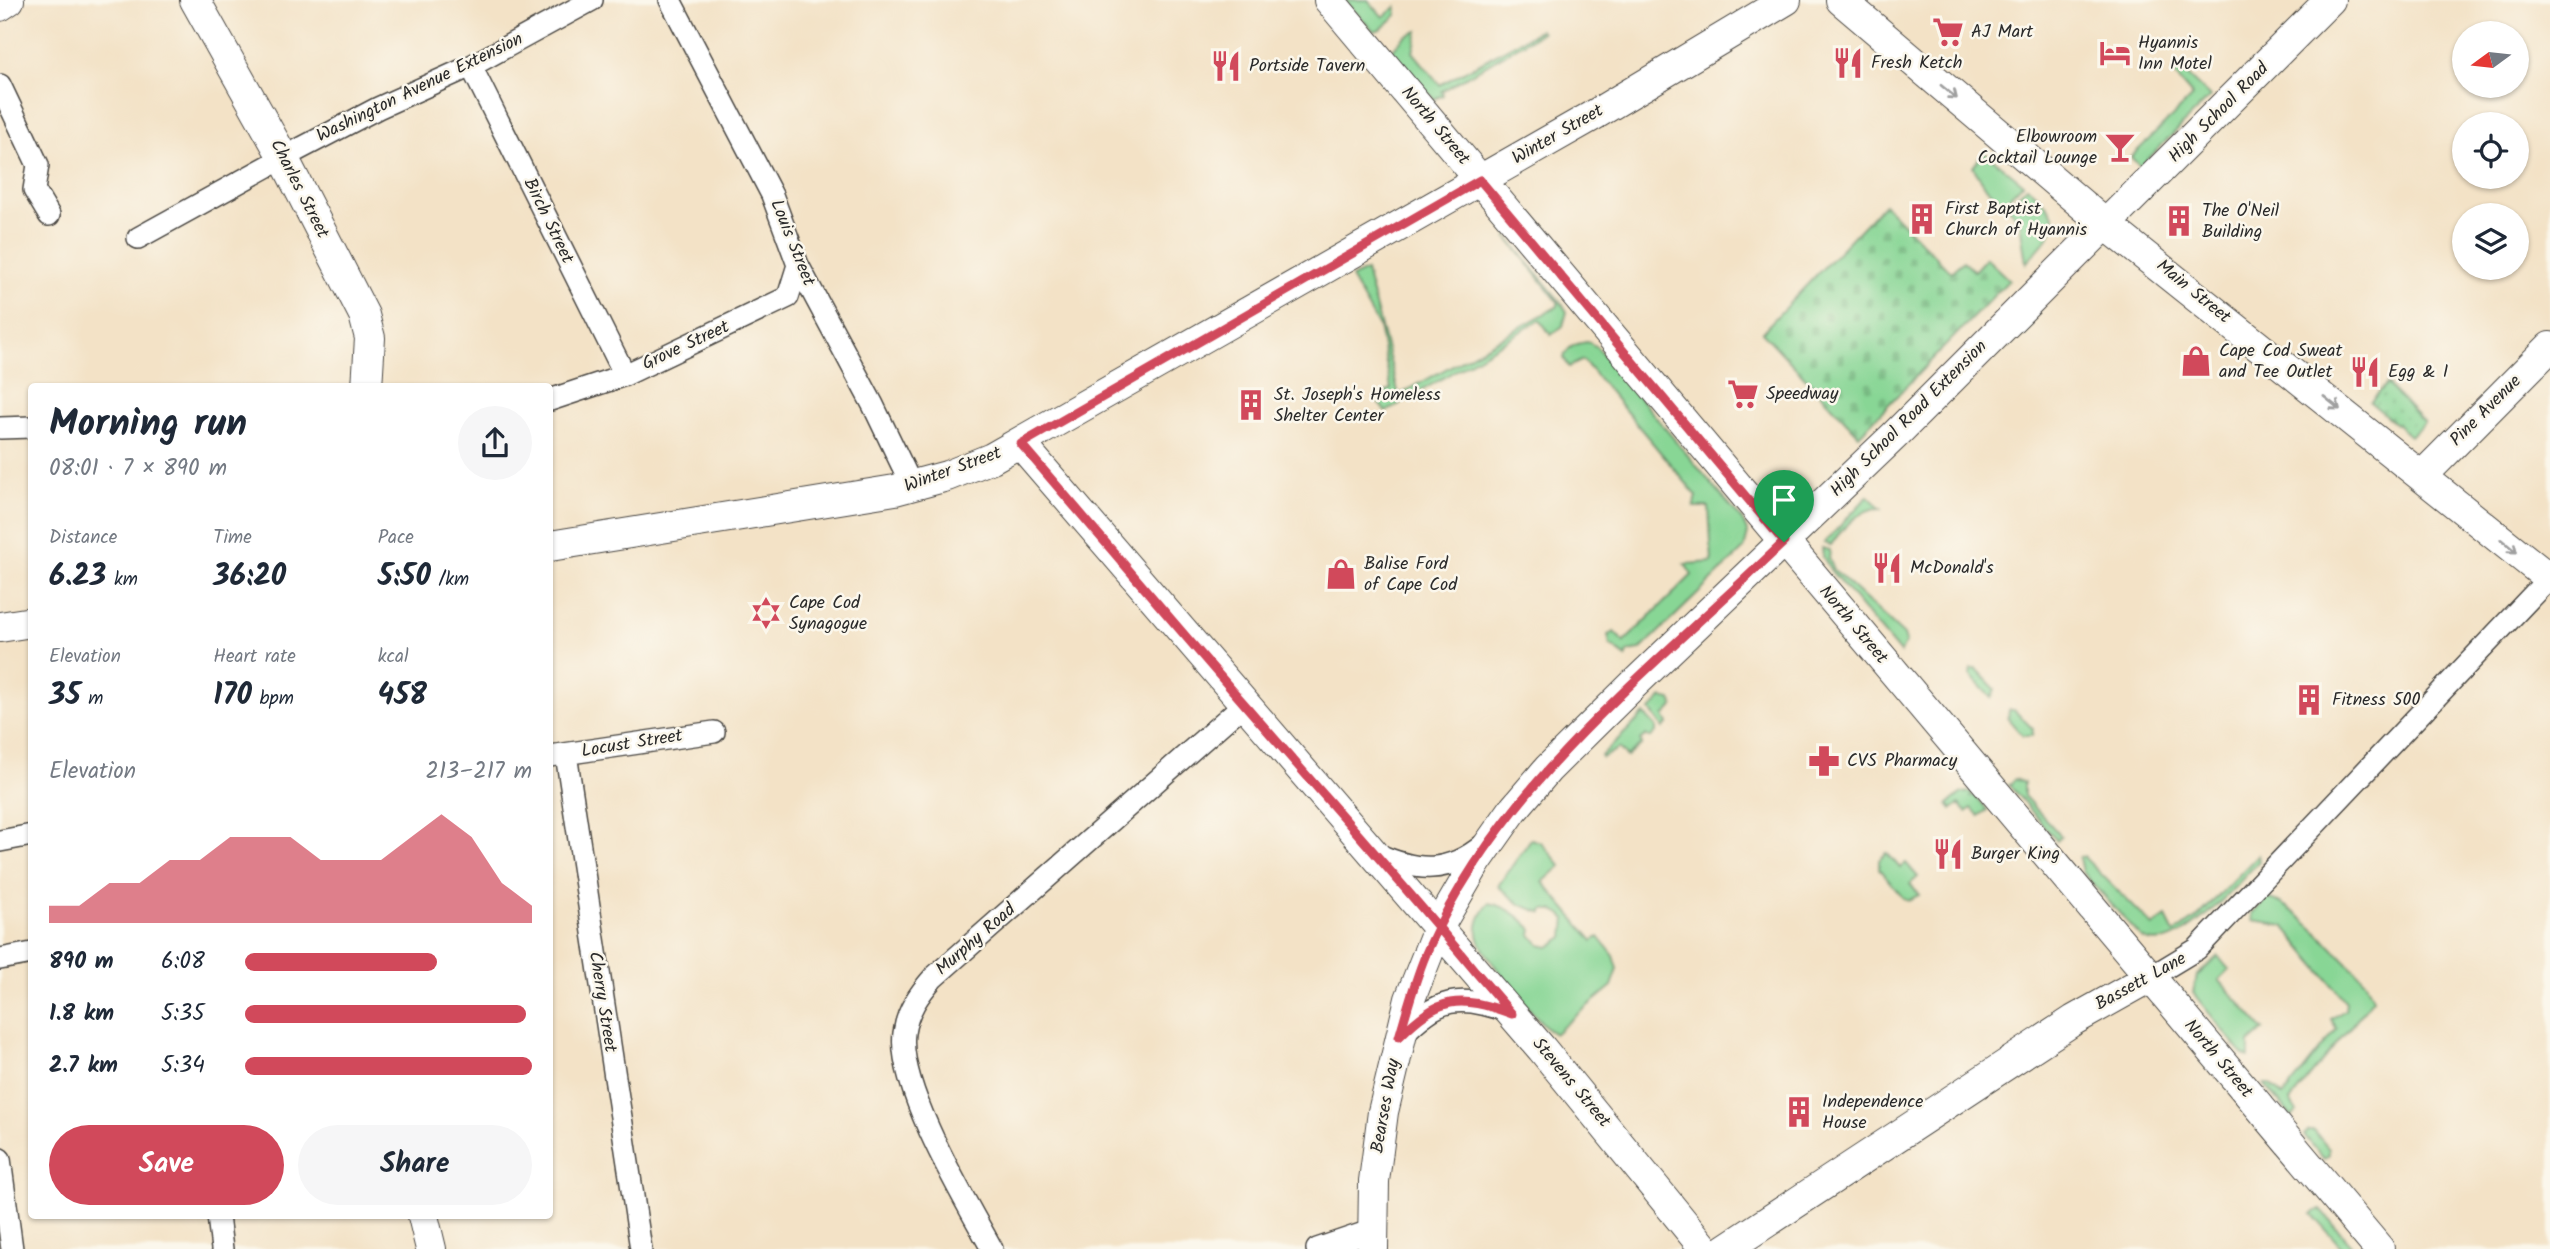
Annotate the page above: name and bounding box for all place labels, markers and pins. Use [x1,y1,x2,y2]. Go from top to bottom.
supermarket icon: AJ Mart [1931,15,1965,49]
place label: AJ Mart [1971,18,2034,47]
place label: Hyannis Inn Motel [2138,29,2212,79]
hotel icon: Hyannis Inn Motel [2098,36,2132,70]
restaurant icon: Fresh Ketch [1831,46,1865,80]
restaurant icon: Portside Tavern [1209,49,1243,83]
place label: Fresh Ketch [1871,49,1962,78]
place label: Portside Tavern [1249,52,1365,81]
place label: Elbowroom Cocktail Lounge [1977,123,2097,173]
bar icon: Elbowroom Cocktail Lounge [2103,130,2137,164]
place label: First Baptist Church of Hyannis [1945,195,2087,245]
place label: The O'Neil Building [2202,197,2280,247]
building icon: First Baptist Church of Hyannis [1905,202,1939,236]
building icon: The O'Neil Building [2162,204,2196,238]
place label: Cape Cod Sweat and Tee Outlet [2219,337,2343,387]
shop icon: Cape Cod Sweat and Tee Outlet [2179,344,2213,378]
restaurant icon: Egg & I [2348,355,2382,389]
place label: Egg & I [2388,358,2448,387]
supermarket icon: Speedway [1726,377,1760,411]
place label: Speedway [1766,380,1839,409]
place label: St. Joseph's Homeless Shelter Center [1274,381,1441,431]
building icon: St. Joseph's Homeless Shelter Center [1234,388,1268,422]
pin [1754,470,1814,542]
place label: Balise Ford of Cape Cod [1364,550,1458,600]
restaurant icon: McDonald's [1870,551,1904,585]
place label: McDonald's [1910,554,1994,583]
shop icon: Balise Ford of Cape Cod [1324,557,1358,591]
place label: Cape Cod Synagogue [789,589,867,639]
synagogue icon: Cape Cod Synagogue [749,596,783,630]
building icon: Fitness 500 [2292,683,2326,717]
place label: Fitness 500 [2332,686,2421,715]
pharmacy icon: CVS Pharmacy [1807,744,1841,778]
place label: CVS Pharmacy [1847,747,1958,776]
restaurant icon: Burger King [1931,837,1965,871]
place label: Burger King [1971,840,2060,869]
place label: Independence House [1822,1088,1923,1138]
building icon: Independence House [1782,1095,1816,1129]

